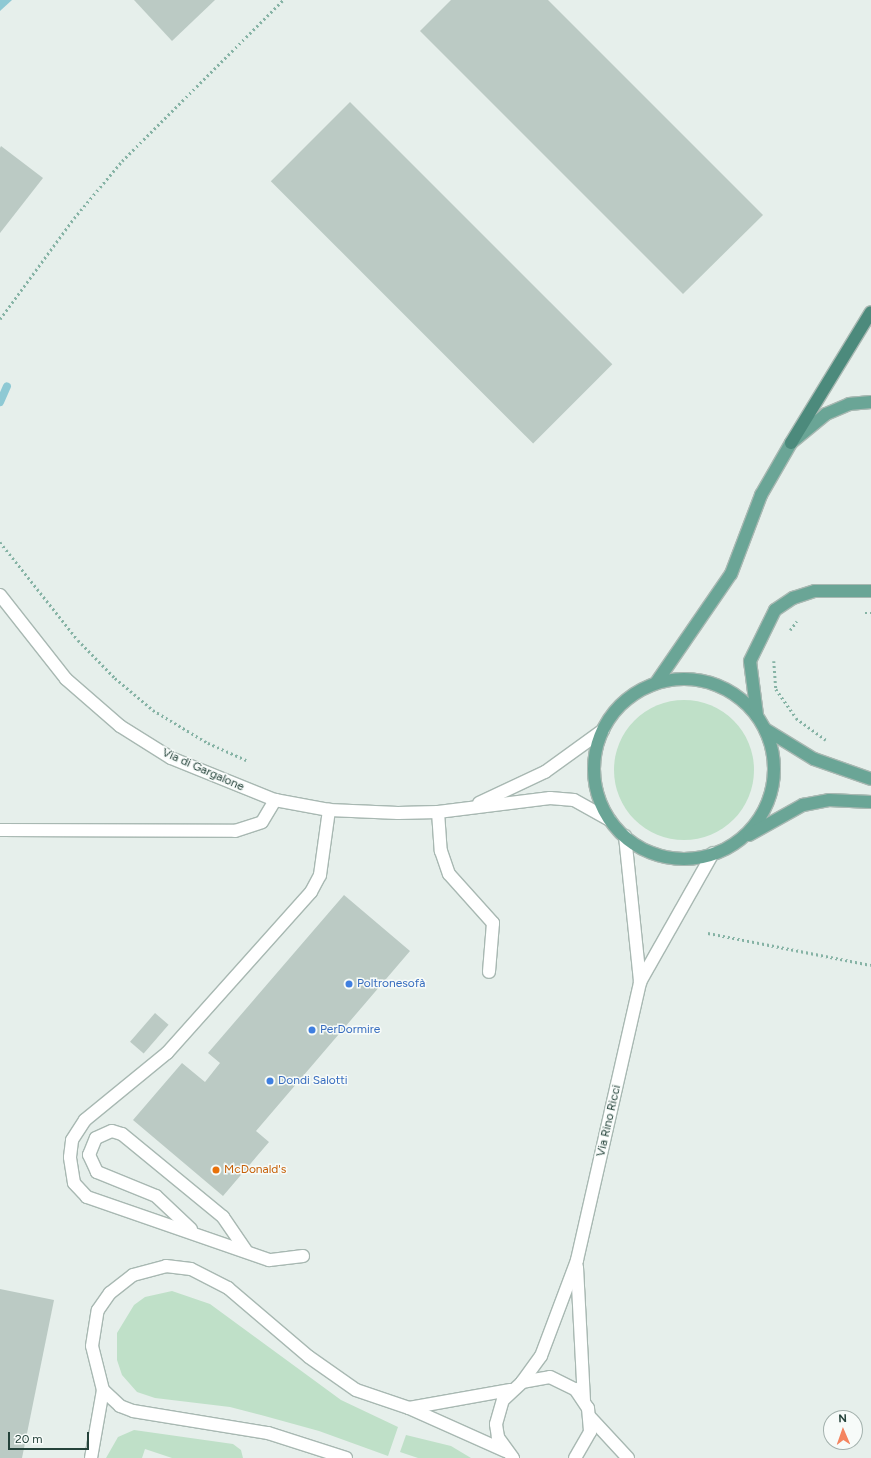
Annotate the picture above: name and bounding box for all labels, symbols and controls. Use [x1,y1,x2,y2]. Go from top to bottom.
street label: Via di Gargalone [160,745,246,795]
place label: Poltronesofà [357,977,425,991]
marker: Poltronesofà [344,979,354,989]
place label: PerDormire [320,1023,380,1037]
marker: PerDormire [307,1025,317,1035]
place label: Dondi Salotti [278,1074,348,1088]
marker: Dondi Salotti [265,1076,275,1086]
street label: Via Rino Ricci [594,1084,624,1158]
place label: McDonald's [224,1163,286,1177]
marker: McDonald's [211,1165,221,1175]
north arrow [823,1410,863,1450]
text: N [838,1412,847,1425]
scale bar [10,1424,91,1450]
text: 20 m [15,1432,43,1446]

